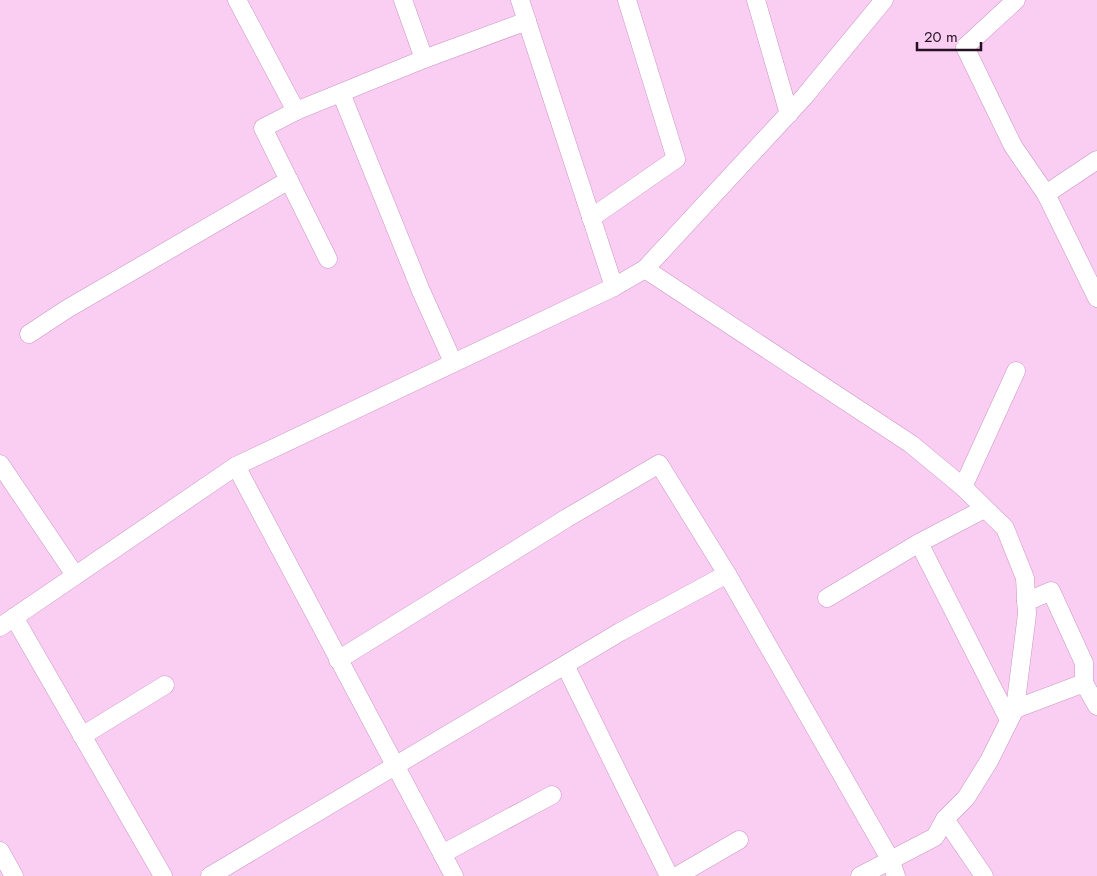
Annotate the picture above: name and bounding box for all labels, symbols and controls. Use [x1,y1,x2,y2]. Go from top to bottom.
scale bar [917,20,981,52]
text: 20 m [924,26,958,48]

